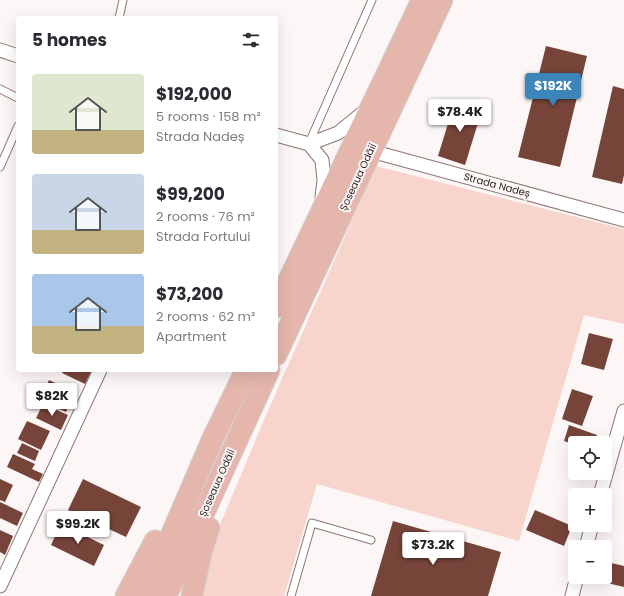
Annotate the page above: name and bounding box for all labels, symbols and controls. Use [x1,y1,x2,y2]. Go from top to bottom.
text: 5 homes [32,28,107,52]
icon: filters [240,29,262,51]
pin: $192K [525,73,581,107]
text: $192K [534,76,572,95]
text: $192,000 [156,82,232,106]
icon: home [64,90,112,138]
pin: $78.4K [427,99,493,133]
text: $78.4K [437,102,483,121]
text: 5 rooms · 158 m² [156,107,261,126]
text: Strada Nadeș [156,127,245,146]
street label: Șoseaua Odăii [336,141,380,213]
street label: Strada Nadeș [462,169,532,201]
text: $99,200 [156,182,225,206]
icon: home [64,190,112,238]
text: 2 rooms · 76 m² [156,207,255,226]
text: Strada Fortului [156,227,251,246]
text: $73,200 [156,282,223,306]
icon: home [64,290,112,338]
text: 2 rooms · 62 m² [156,307,255,326]
text: Apartment [156,327,226,346]
pin: $82K [28,383,76,417]
text: $82K [35,386,69,405]
map controls [568,436,612,584]
button: locate [568,436,612,480]
street label: Șoseaua Odăii [195,447,239,519]
button: + [568,488,612,532]
pin: $99.2K [45,511,111,545]
text: $99.2K [56,514,100,533]
pin: $73.2K [400,532,466,566]
text: $73.2K [411,535,455,554]
button: − [568,540,612,584]

